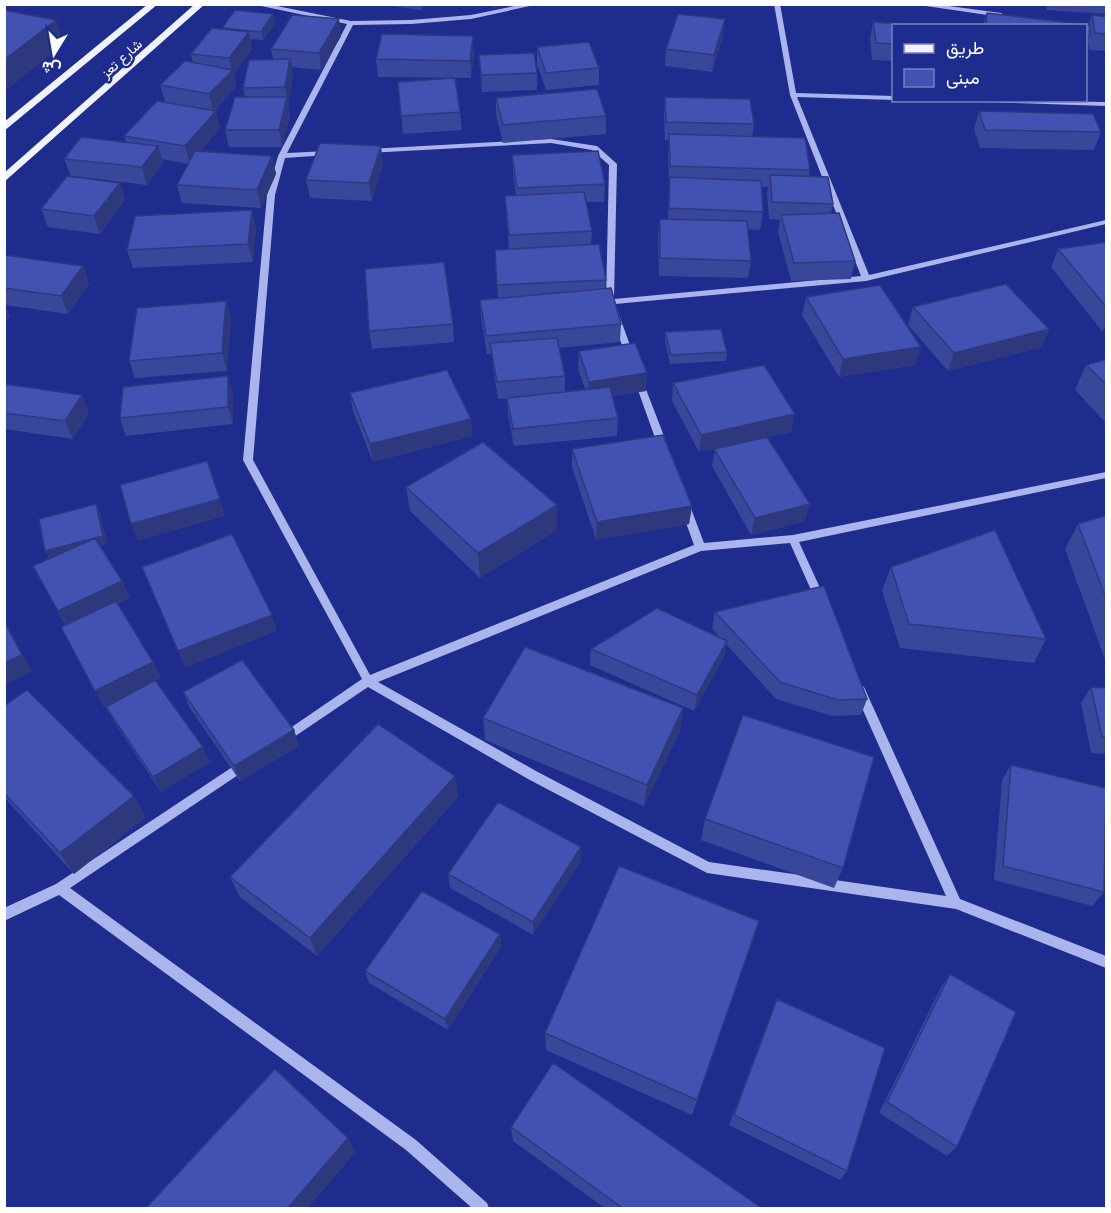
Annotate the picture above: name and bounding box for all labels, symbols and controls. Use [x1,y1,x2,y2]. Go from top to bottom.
north arrow [24,24,84,84]
legend [892,24,1087,102]
street label: شارع تعز [96,35,147,84]
text: طريق [946,37,984,59]
text: ش [40,57,62,80]
text: مبنى [946,67,980,89]

